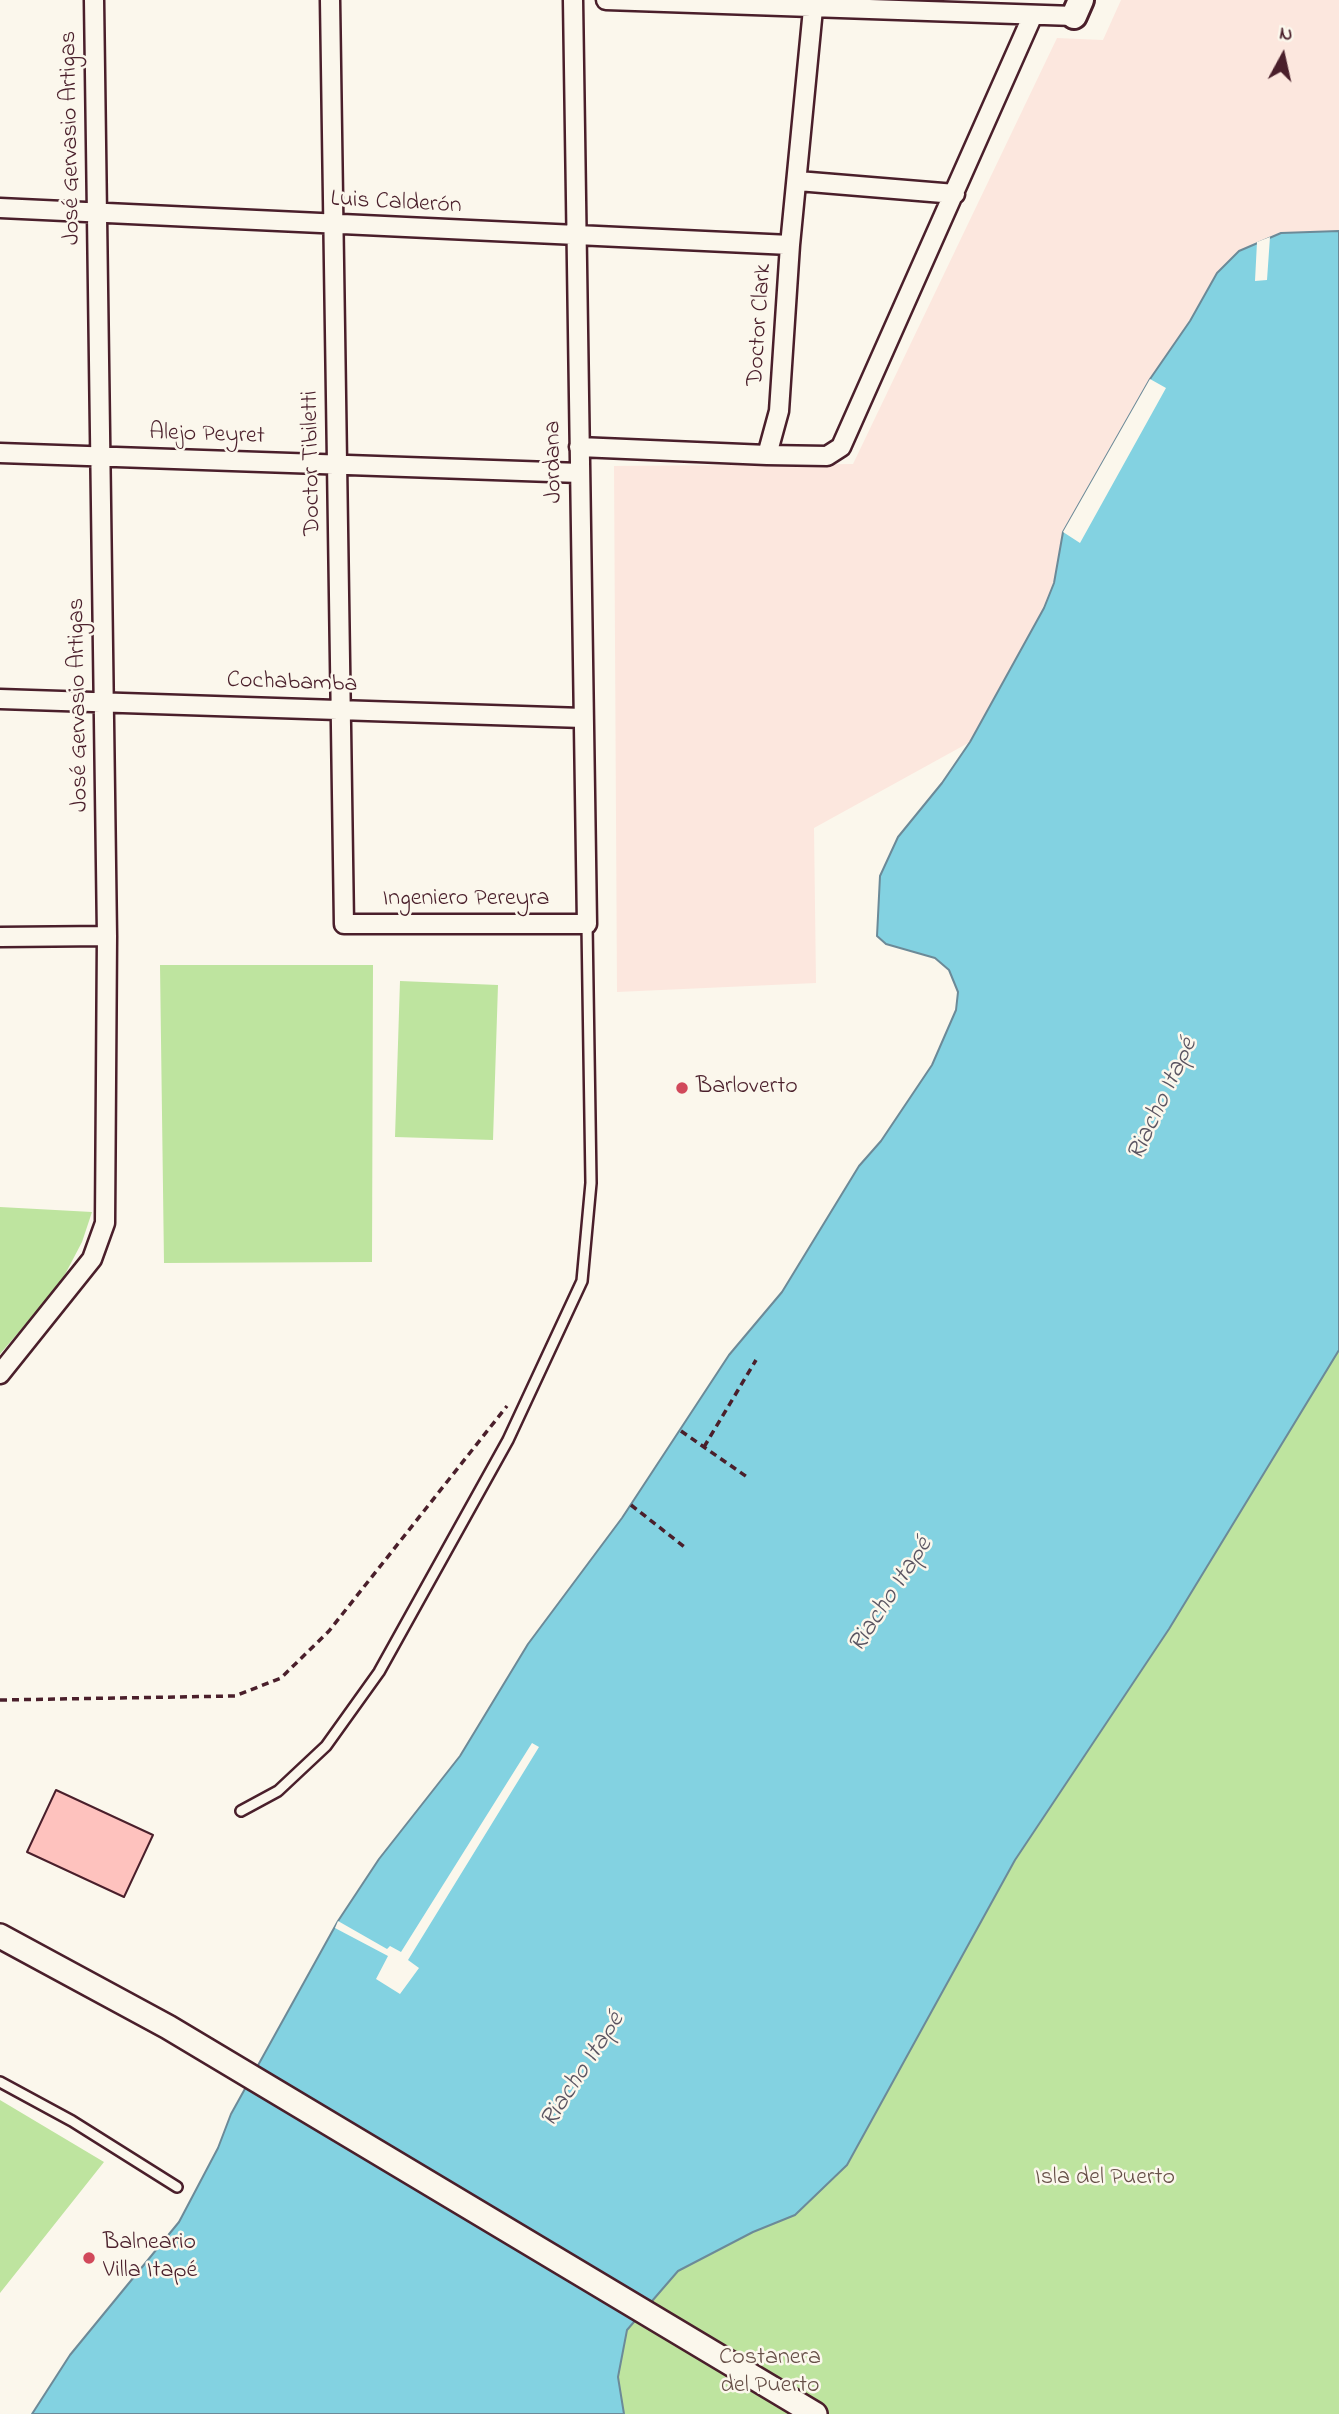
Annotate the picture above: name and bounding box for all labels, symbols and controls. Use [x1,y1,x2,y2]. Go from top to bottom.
text: N [1278,20,1294,49]
north arrow [1248,21,1318,91]
street label: José Gervasio Artigas [56,31,88,245]
street label: Luis Calderón [330,186,462,222]
street label: Doctor Clark [742,263,780,387]
street label: Doctor Tibiletti [297,390,329,536]
street label: Alejo Peyret [149,420,265,452]
street label: Jordana [540,420,570,504]
street label: José Gervasio Artigas [64,598,96,812]
street label: Cochabamba [226,667,358,701]
street label: Ingeniero Pereyra [383,886,549,914]
water label: Riacho Itapé [1122,1034,1206,1166]
place label: Barloverto [696,1074,798,1102]
marker: Barloverto [674,1080,690,1096]
water label: Riacho Itapé [843,1532,941,1660]
water label: Riacho Itapé [535,2007,633,2135]
park label: Isla del Puerto [1035,2165,1175,2193]
place label: Balneario Villa Itapé [103,2230,197,2286]
marker: Balneario Villa Itapé [81,2250,97,2266]
park label: Costanera del Puerto [719,2345,821,2401]

